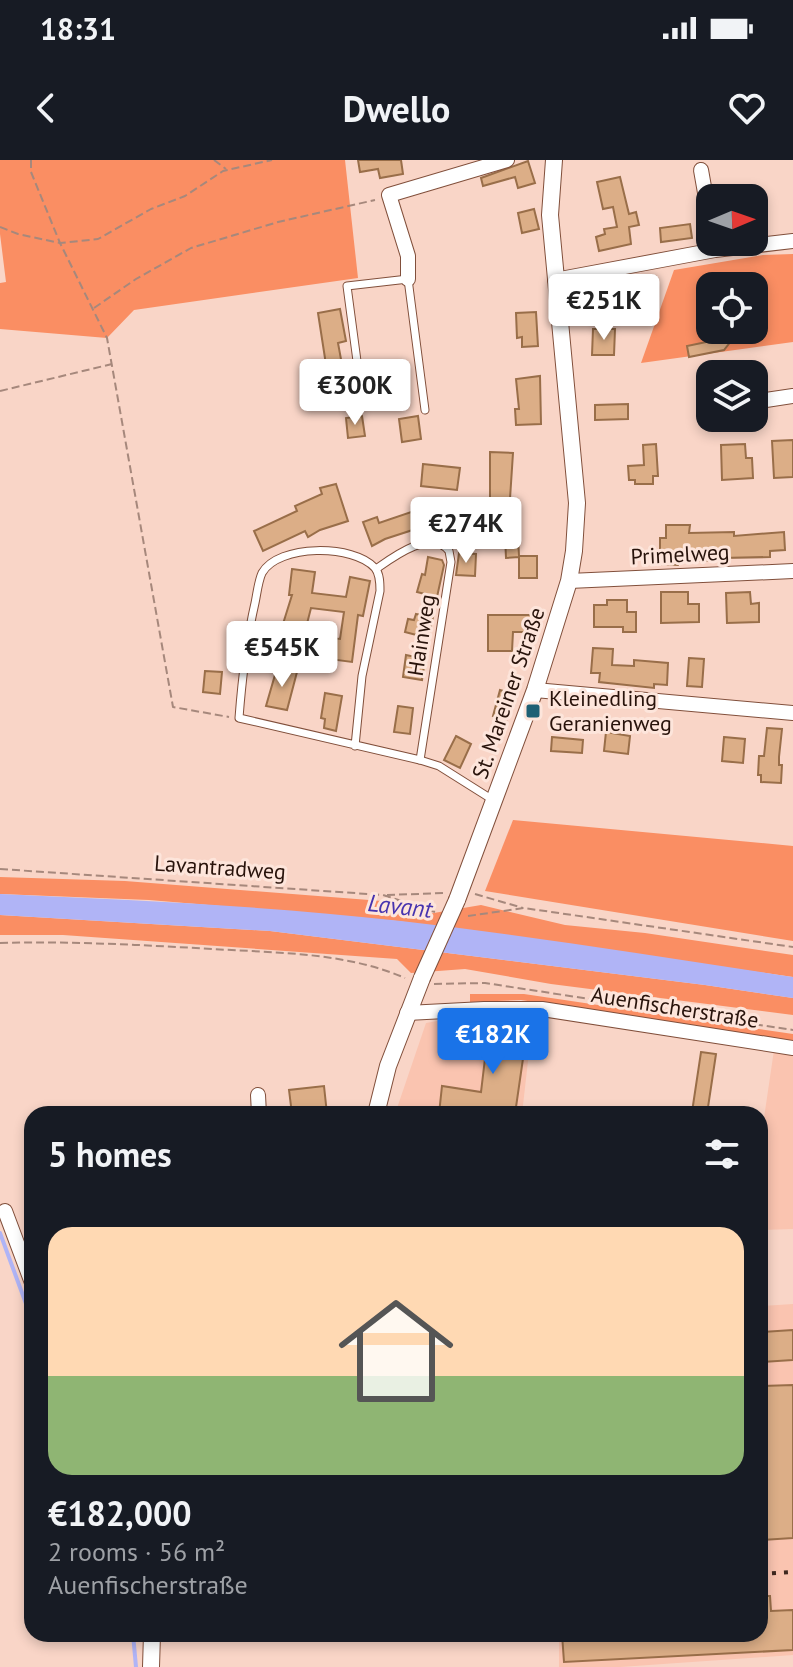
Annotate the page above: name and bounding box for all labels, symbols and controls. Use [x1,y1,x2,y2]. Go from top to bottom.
text: 18:31 [40,9,116,48]
text: Dwello [343,85,450,132]
icon: back [24,86,68,130]
icon: heart [725,86,769,130]
north arrow [696,184,768,256]
map controls [696,184,768,432]
button: locate [696,272,768,344]
pin: €251K [548,274,660,342]
text: €251K [566,283,642,316]
pin: €300K [299,359,411,427]
button: layers [696,360,768,432]
text: €300K [317,368,393,401]
pin: €274K [410,497,522,565]
text: €274K [428,506,504,539]
street label: Primelweg [630,537,730,571]
street label: Hainweg [401,592,441,678]
street label: St. Mareiner Straße [466,604,550,782]
pin: €545K [226,621,338,689]
text: €545K [244,630,320,663]
place label: Kleinedling Geranienweg [549,684,672,737]
marker: Kleinedling Geranienweg [524,702,542,720]
street label: Lavantradweg [153,848,287,886]
water label: Lavant [366,887,435,925]
street label: Auenfischerstraße [589,980,761,1034]
pin: €182K [437,1008,549,1076]
text: €182K [455,1017,531,1050]
text: 5 homes [48,1132,172,1176]
icon: filters [700,1132,744,1176]
icon: home [324,1279,468,1423]
text: €182,000 [48,1491,192,1535]
text: 2 rooms · 56 m² [48,1535,225,1568]
text: Auenfischerstraße [48,1568,248,1601]

